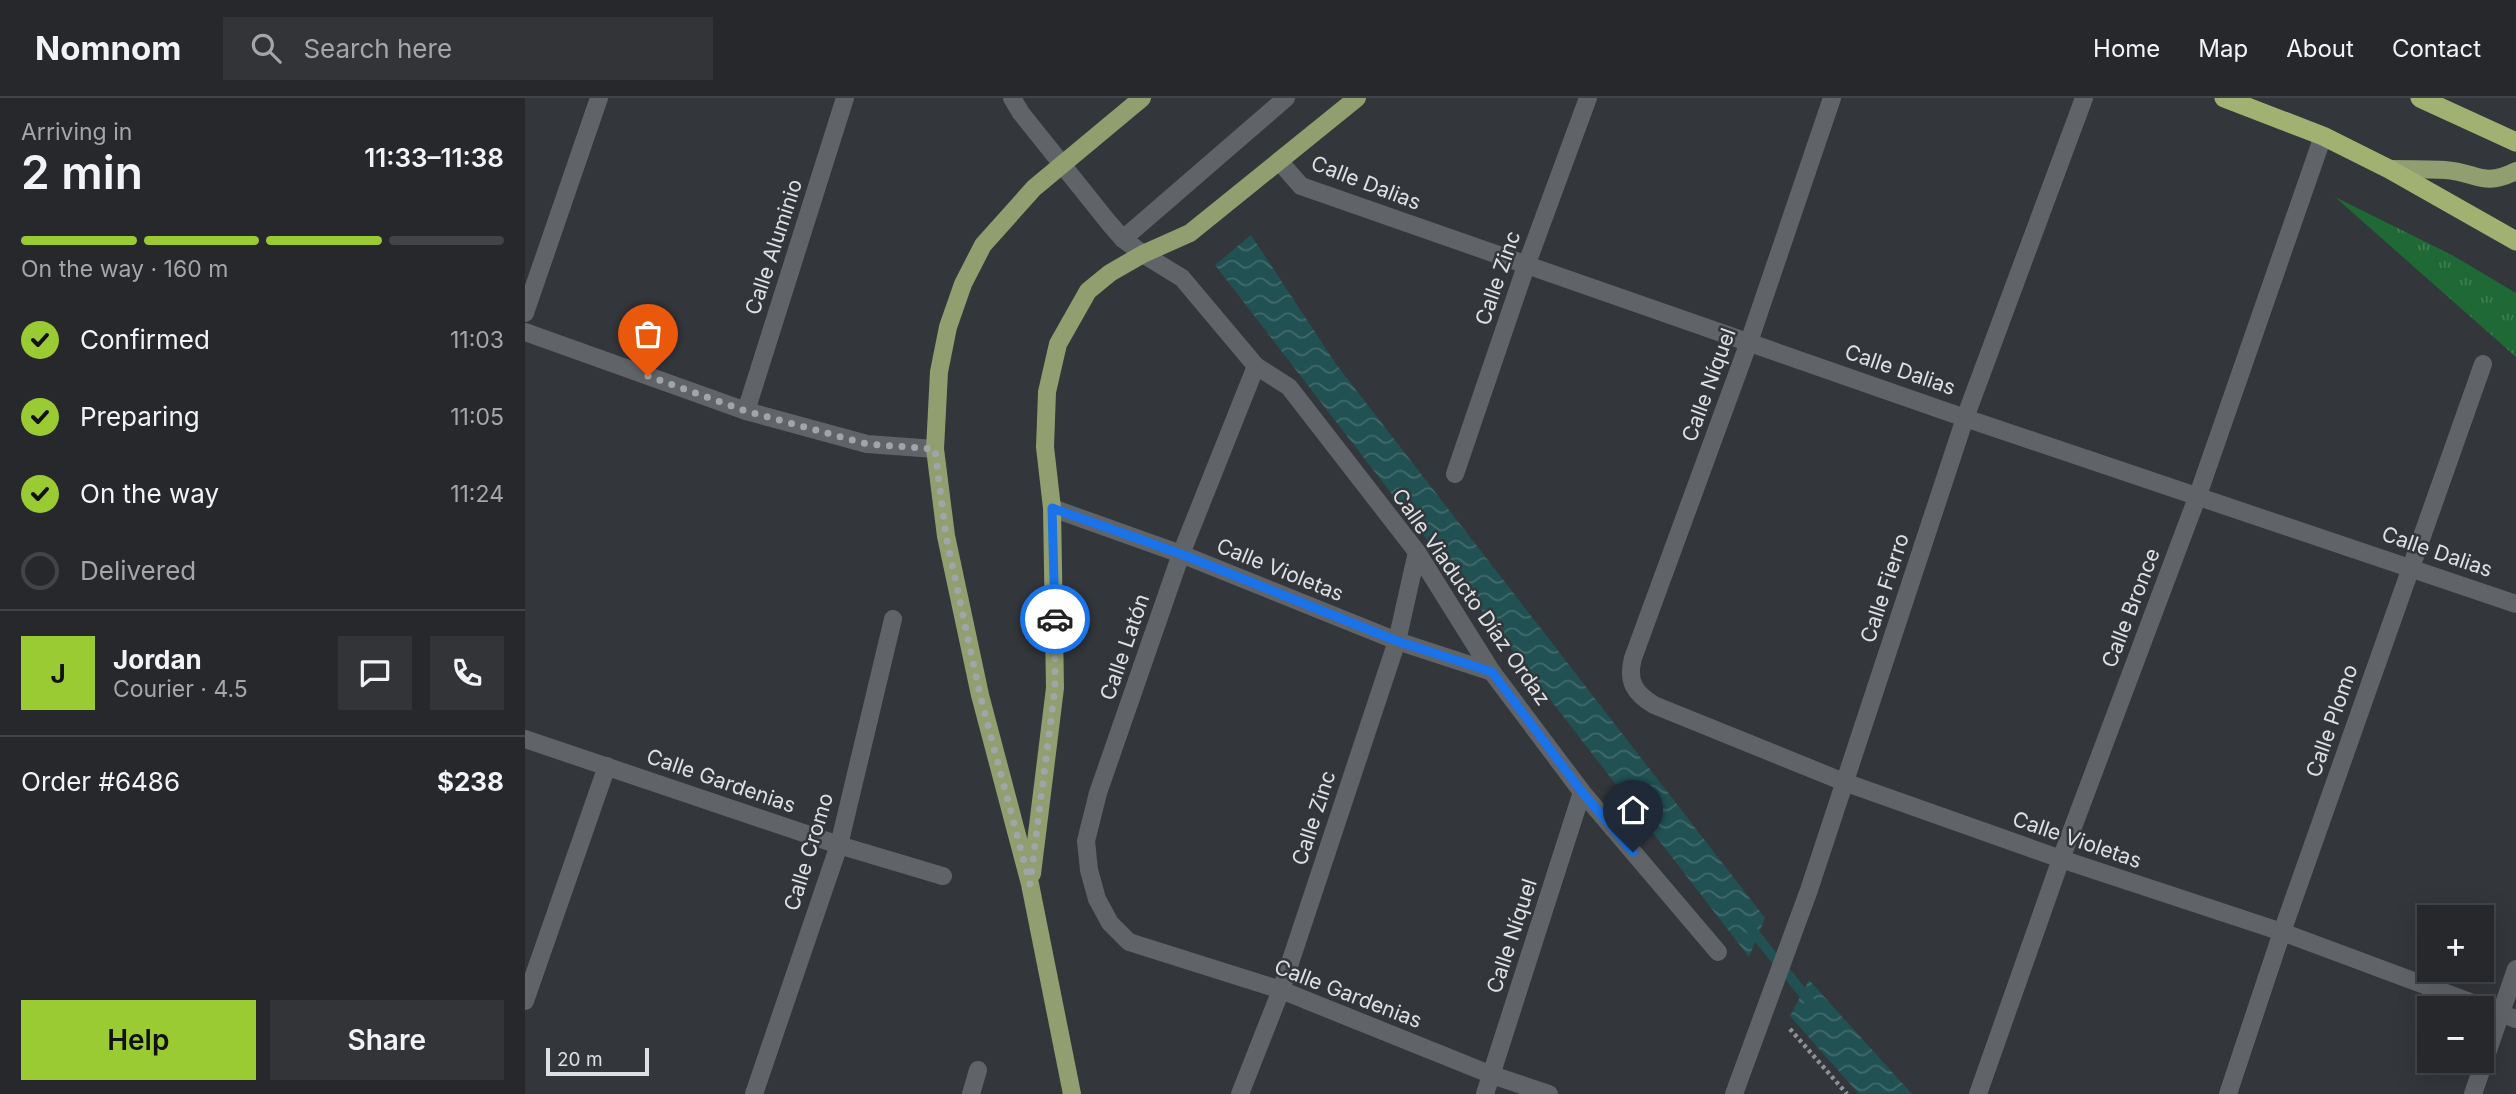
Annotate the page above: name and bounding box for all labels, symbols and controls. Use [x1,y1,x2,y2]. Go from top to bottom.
search box [223,17,713,80]
text: Nomnom [35,28,181,68]
icon: search [247,29,285,67]
text: Search here [303,33,452,64]
text: Home [2093,34,2160,63]
text: Map [2198,34,2248,63]
text: About [2286,34,2354,63]
text: Contact [2392,34,2481,63]
text: Arriving in [21,118,132,146]
text: 11:33–11:38 [364,142,504,173]
text: 2 min [21,144,143,200]
street label: Calle Dalias [1308,150,1425,215]
street label: Calle Aluminio [740,176,807,318]
street label: Calle Zinc [1470,227,1525,328]
text: On the way · 160 m [21,255,228,283]
pin [618,304,678,376]
icon: bag [629,315,667,353]
icon: check [21,321,59,359]
text: Confirmed [80,324,210,355]
street label: Calle Níquel [1676,325,1741,445]
text: 11:03 [450,326,504,354]
street label: Calle Dalias [1842,339,1959,400]
icon: check [21,398,59,436]
text: Preparing [80,401,200,432]
text: 11:05 [450,403,504,431]
icon: check [21,475,59,513]
text: On the way [80,478,219,509]
text: 11:24 [450,480,504,508]
street label: Calle Viaducto Díaz Ordaz [1387,484,1556,710]
street label: Calle Dalias [2379,521,2496,582]
street label: Calle Fierro [1855,530,1914,646]
street label: Calle Violetas [1213,533,1347,606]
street label: Calle Bronce [2096,545,2165,671]
text: Delivered [80,555,196,586]
courier [1020,584,1090,654]
street label: Calle Latón [1095,590,1154,703]
icon: car [1036,600,1074,638]
button: chat [338,636,412,710]
button: phone [430,636,504,710]
text: Jordan [113,644,202,675]
text: J [50,658,66,689]
street label: Calle Plomo [2301,661,2362,780]
text: Courier · 4.5 [113,675,248,703]
street label: Calle Gardenias [643,743,799,818]
text: Order #6486 [21,766,180,797]
text: $238 [437,766,504,797]
street label: Calle Zinc [1286,767,1341,868]
pin [1603,780,1663,852]
street label: Calle Cromo [779,790,838,914]
icon: home [1614,791,1652,829]
street label: Calle Violetas [2009,806,2145,873]
street label: Calle Níquel [1481,875,1542,996]
map controls [2417,905,2494,1073]
button: + [2417,905,2494,982]
street label: Calle Gardenias [1271,954,1425,1033]
button: − [2417,996,2494,1073]
button: Help [21,1000,256,1080]
button: Share [270,1000,504,1080]
scale bar [546,1045,649,1077]
text: 20 m [557,1048,603,1071]

